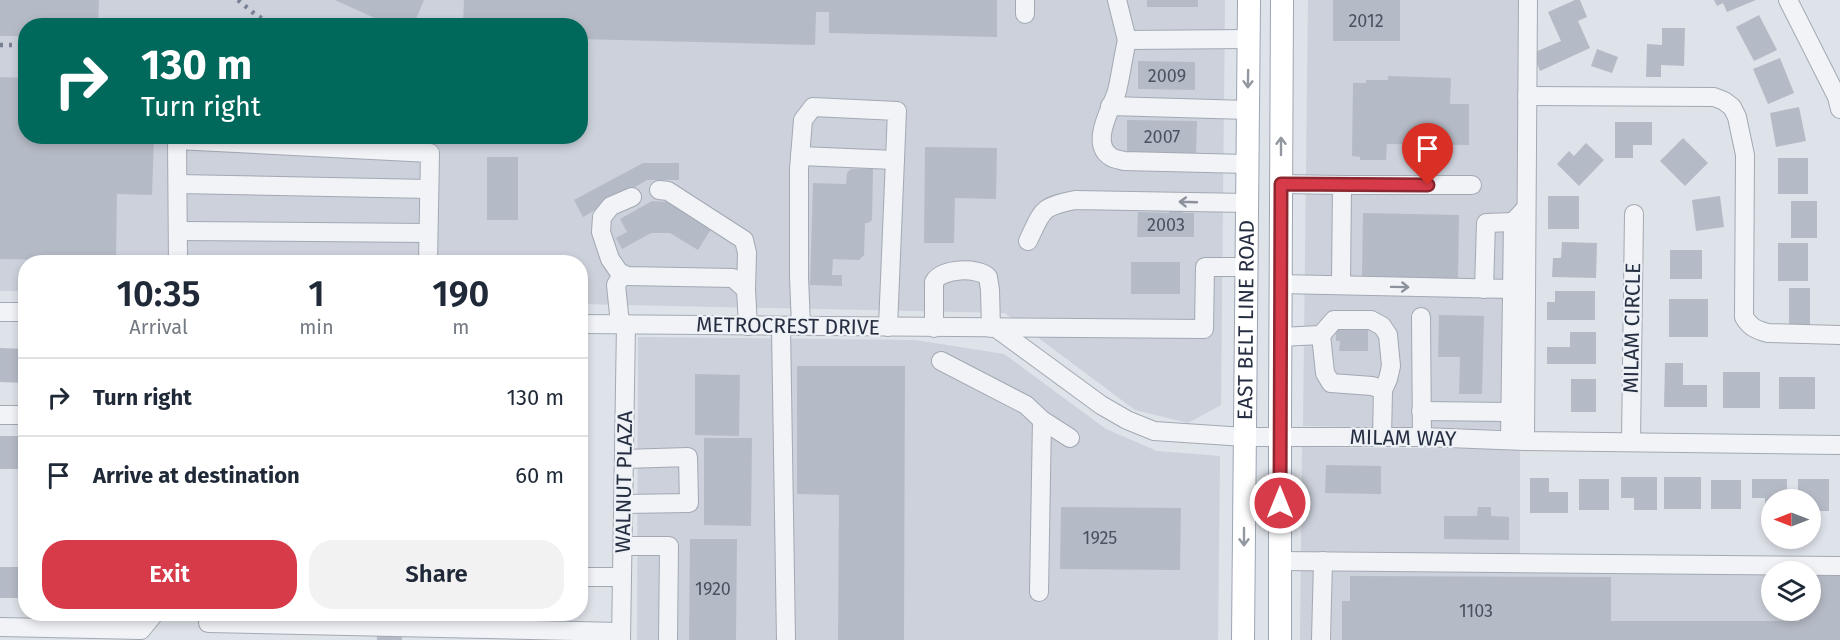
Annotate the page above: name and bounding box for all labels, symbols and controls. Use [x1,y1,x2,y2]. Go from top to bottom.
house number: 2012 [1348,10,1384,32]
text: 130 m [141,40,252,90]
icon: right [42,42,120,120]
house number: 2009 [1148,65,1186,87]
one-way arrow [1242,69,1254,89]
text: Turn right [141,91,261,123]
pin [1402,123,1453,185]
house number: 2007 [1144,126,1180,148]
icon: arrive [1411,132,1444,165]
one-way arrow [1276,136,1287,156]
one-way arrow [1179,196,1199,207]
house number: 2003 [1147,214,1185,236]
street label: EAST BELT LINE ROAD [1232,220,1260,420]
street label: MILAM CIRCLE [1618,262,1646,394]
text: 10:35 [117,272,201,316]
text: 1 [308,272,325,316]
text: 190 [432,272,489,316]
one-way arrow [1389,281,1409,293]
street label: METROCREST DRIVE [696,311,880,341]
text: Arrival [129,315,188,339]
text: min [299,315,334,339]
text: m [452,315,469,339]
icon: right [42,381,75,414]
text: Turn right [93,384,192,411]
text: 130 m [507,384,564,411]
street label: WALNUT PLAZA [610,411,638,553]
street label: MILAM WAY [1349,424,1457,452]
icon: arrive [42,459,75,492]
text: Arrive at destination [93,462,300,489]
text: 60 m [515,462,564,489]
position arrow [1248,471,1312,535]
north arrow [1761,489,1821,549]
map controls [1761,489,1821,621]
house number: 1925 [1083,527,1117,549]
one-way arrow [1238,527,1250,547]
button: Exit [42,540,297,609]
button: Share [309,540,564,609]
button: layers [1761,561,1821,621]
house number: 1920 [695,578,731,600]
house number: 1103 [1459,600,1493,622]

